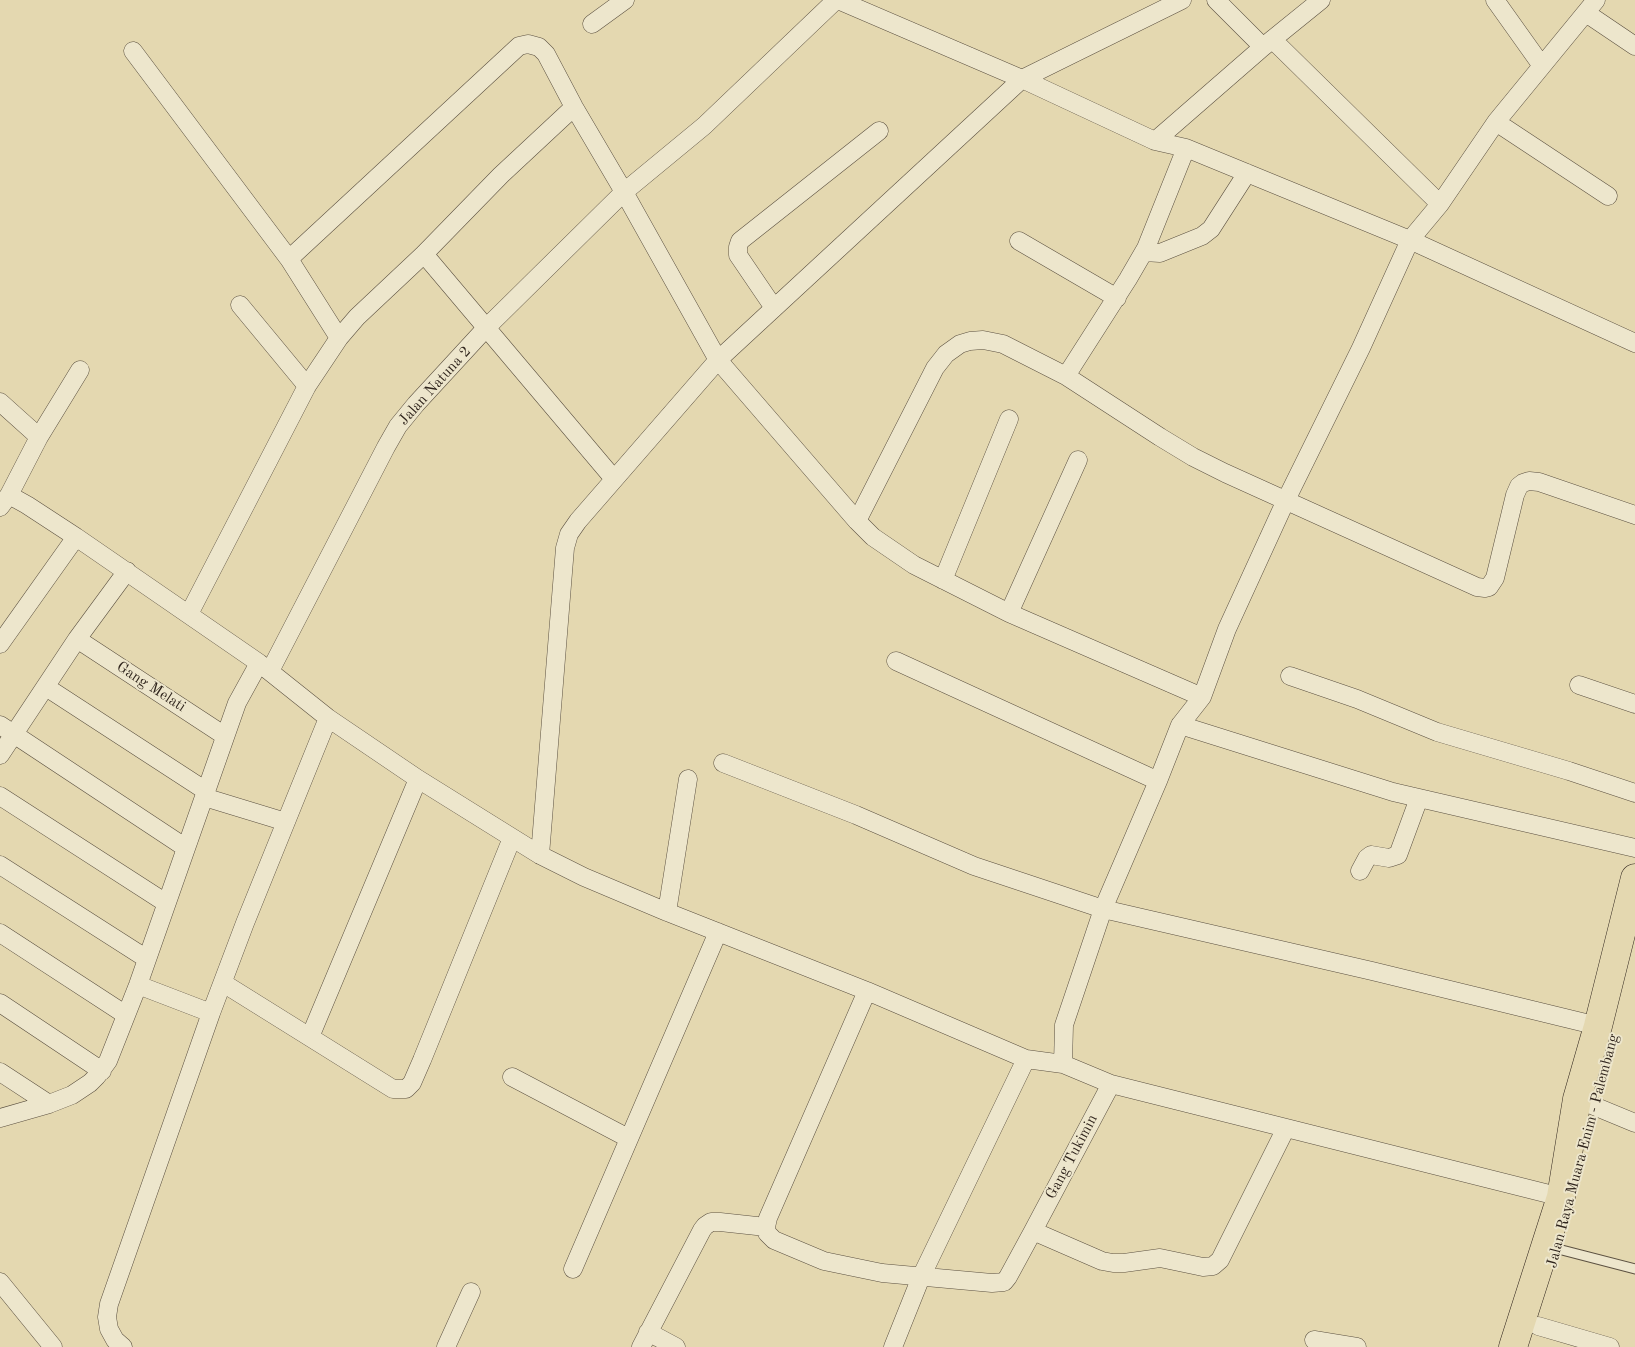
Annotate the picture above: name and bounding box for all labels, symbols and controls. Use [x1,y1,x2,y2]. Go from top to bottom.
street label: Jalan Natuna 2 [395,343,475,429]
street label: Gang Melati [113,658,189,716]
street label: Jalan Raya Muara Enim - Palembang [1543,1032,1623,1270]
street label: Gang Tukimin [1042,1112,1102,1202]

